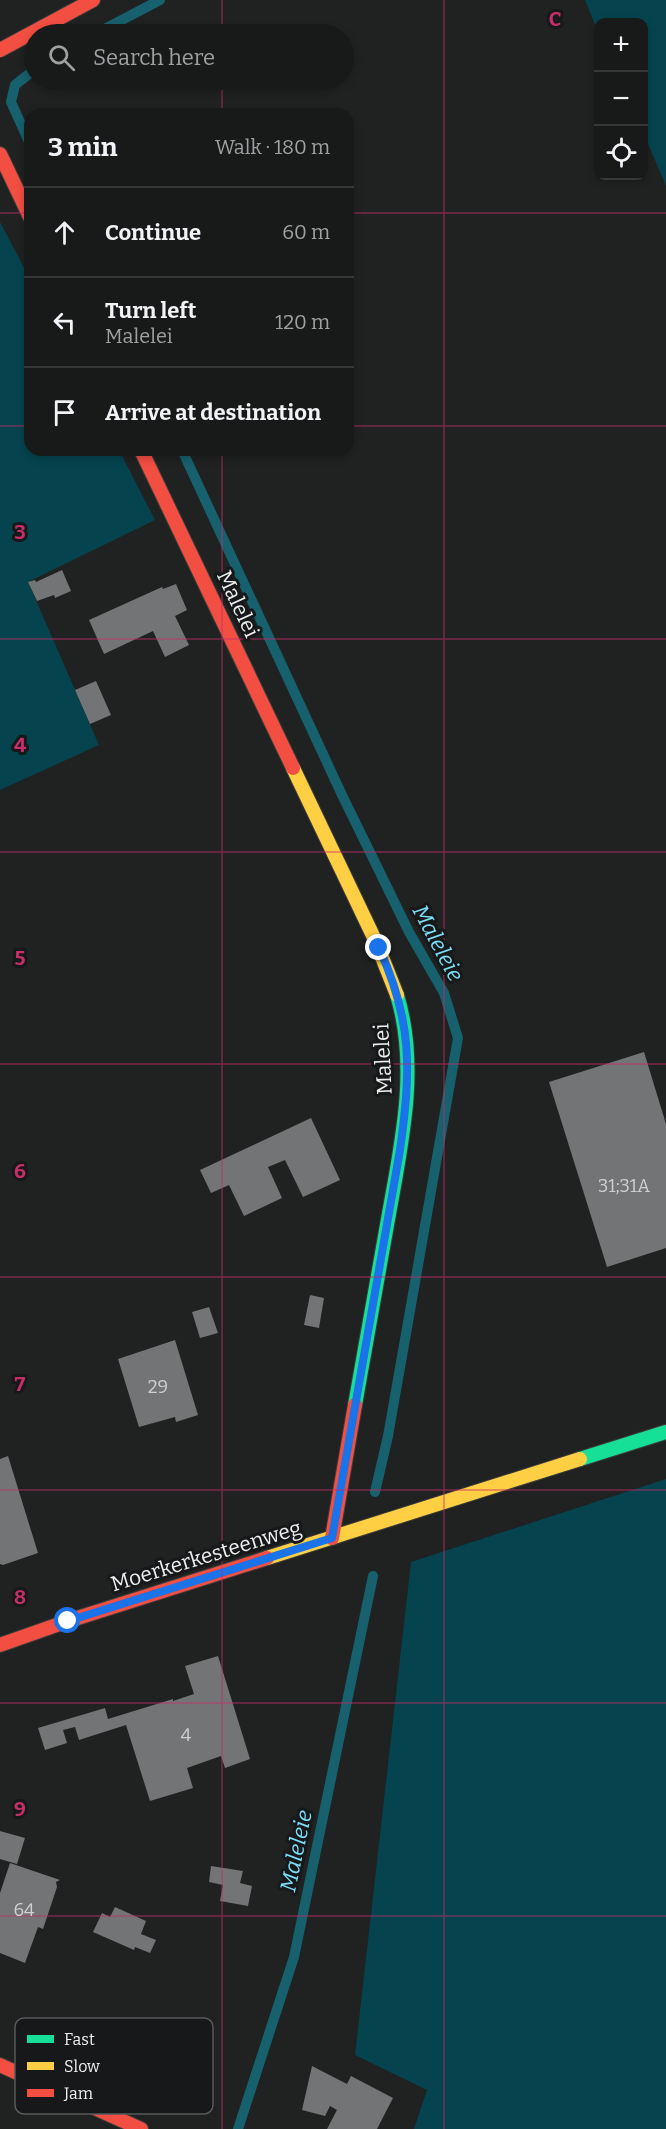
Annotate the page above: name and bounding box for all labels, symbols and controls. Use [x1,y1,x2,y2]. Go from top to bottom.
text: C [549,7,561,31]
map controls [594,18,648,180]
button: + [594,18,648,72]
search box [24,24,354,90]
icon: search [45,41,78,74]
text: Search here [93,44,215,71]
button: − [594,72,648,126]
button: locate [594,126,648,180]
text: 3 min [48,132,117,163]
text: Walk · 180 m [215,135,330,159]
icon: ahead [48,216,81,249]
text: Continue [105,219,201,246]
text: 60 m [282,220,330,244]
text: Turn left [105,297,197,324]
icon: left [48,306,81,339]
text: 120 m [275,310,330,334]
text: Malelei [105,324,173,348]
icon: arrive [48,396,81,429]
text: Arrive at destination [105,399,321,426]
text: 3 [14,520,26,544]
street label: Malelei [211,566,265,642]
text: 4 [14,733,26,757]
water label: Maleleie [407,900,469,986]
route end [365,934,391,960]
text: 5 [15,946,26,970]
street label: Malelei [368,1023,398,1095]
text: 6 [14,1159,26,1183]
house number: 31;31A [598,1175,650,1197]
text: 7 [15,1372,26,1396]
house number: 29 [148,1376,168,1398]
street label: Moerkerkesteenweg [108,1515,305,1597]
text: 8 [14,1585,26,1609]
route start [54,1607,80,1633]
house number: 4 [181,1724,192,1746]
text: 9 [14,1797,26,1821]
water label: Maleleie [274,1808,318,1894]
house number: 64 [13,1899,35,1921]
legend [15,2018,213,2114]
text: Fast [64,2030,95,2049]
text: Slow [64,2057,100,2076]
text: Jam [63,2084,93,2103]

